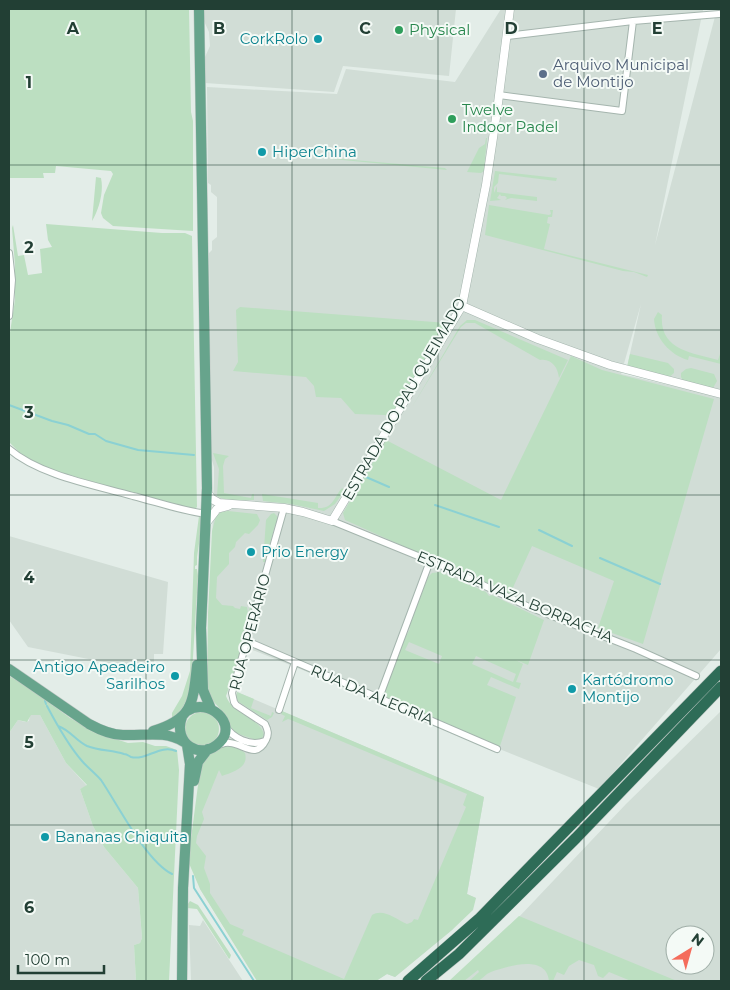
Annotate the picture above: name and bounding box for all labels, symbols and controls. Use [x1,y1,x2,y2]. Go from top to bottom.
text: A [66,19,80,38]
text: B [213,19,225,38]
text: C [359,19,371,38]
text: D [504,19,518,38]
text: E [652,19,662,38]
place label: Physical [409,20,470,39]
marker: Physical [393,24,405,36]
place label: CorkRolo [240,29,308,48]
marker: CorkRolo [312,33,324,45]
place label: Arquivo Municipal de Montijo [553,55,689,91]
marker: Arquivo Municipal de Montijo [537,68,549,80]
text: 1 [26,73,32,92]
place label: Twelve Indoor Padel [462,100,558,136]
marker: Twelve Indoor Padel [446,113,458,125]
place label: HiperChina [272,142,357,161]
marker: HiperChina [256,146,268,158]
text: 2 [24,238,34,257]
street label: ESTRADA DO PAU QUEIMADO [338,294,469,503]
text: 3 [23,403,34,422]
place label: Prio Energy [261,542,349,561]
marker: Prio Energy [245,546,257,558]
street label: ESTRADA VAZA BORRACHA [414,547,616,647]
text: 4 [23,568,35,587]
street label: RUA OPERÁRIO [225,571,274,692]
place label: Antigo Apeadeiro Sarilhos [33,657,165,693]
street label: RUA DA ALEGRIA [308,660,437,729]
marker: Antigo Apeadeiro Sarilhos [169,670,181,682]
place label: Kartódromo Montijo [582,670,673,706]
marker: Kartódromo Montijo [566,683,578,695]
text: 5 [24,733,34,752]
place label: Bananas Chiquita [55,827,188,846]
marker: Bananas Chiquita [39,831,51,843]
text: 6 [24,898,34,917]
north arrow [665,925,715,975]
text: N [688,929,708,950]
scale bar [18,942,104,974]
text: 100 m [25,950,70,969]

